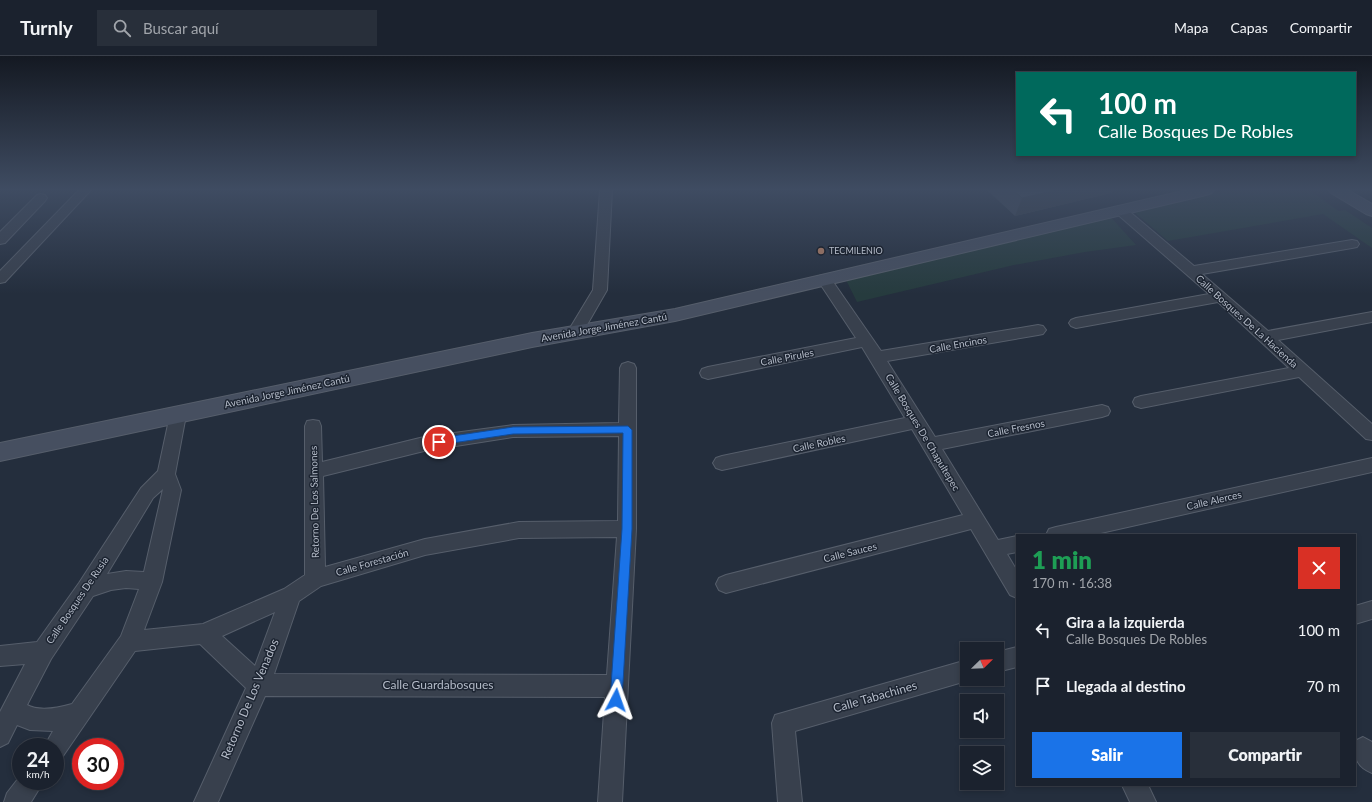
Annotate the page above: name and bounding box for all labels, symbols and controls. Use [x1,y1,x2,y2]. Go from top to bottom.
search box [97,10,377,46]
text: Turnly [20,16,73,39]
icon: search [111,17,133,39]
text: Buscar aquí [143,19,219,37]
text: Mapa [1174,19,1209,36]
text: Capas [1231,19,1268,36]
text: Compartir [1290,19,1352,36]
text: 100 m [1098,86,1177,120]
icon: left [1032,88,1084,140]
text: Calle Bosques De Robles [1098,120,1293,142]
place label: TECMILENIO [829,245,883,256]
marker: TECMILENIO [816,246,826,256]
street label: Calle Bosques De La Hacienda [1194,272,1300,370]
street label: Avenida Jorge Jiménez Cantú [540,310,668,344]
street label: Calle Encinos [928,333,988,355]
street label: Calle Pirules [759,346,815,368]
street label: Calle Bosques De Chapultepec [883,371,963,493]
street label: Avenida Jorge Jiménez Cantú [223,372,351,410]
street label: Calle Fresnos [986,417,1046,439]
pin [422,425,456,459]
icon: arrive [428,431,450,453]
street label: Calle Robles [792,432,846,454]
street label: Retorno De Los Salmones [307,446,321,558]
street label: Calle Alerces [1185,488,1243,512]
street label: Calle Sauces [822,540,878,564]
text: 1 min [1032,545,1092,574]
street label: Calle Forestación [334,546,410,578]
button: close [1298,547,1340,589]
street label: Calle Bosques De Rusia [43,554,111,646]
text: 170 m · 16:38 [1032,575,1112,591]
text: Gira a la izquierda [1066,613,1185,631]
icon: left [1032,619,1054,641]
text: 100 m [1298,621,1340,639]
text: Calle Bosques De Robles [1066,631,1207,647]
street label: Retorno De Los Venados [217,636,282,761]
north arrow [960,642,1004,686]
map controls [960,642,1004,790]
icon: arrive [1032,675,1054,697]
street label: Calle Guardabosques [383,677,493,692]
street label: Calle Tabachines [831,677,919,716]
text: Llegada al destino [1066,677,1186,695]
text: 70 m [1306,677,1340,695]
position arrow [595,679,637,721]
button: sound [960,694,1004,738]
button: Salir [1032,732,1182,778]
button: Compartir [1190,732,1340,778]
speed limit sign: 30 [72,738,124,790]
button: layers [960,746,1004,790]
text: 24 [26,747,50,771]
text: km/h [26,768,50,780]

